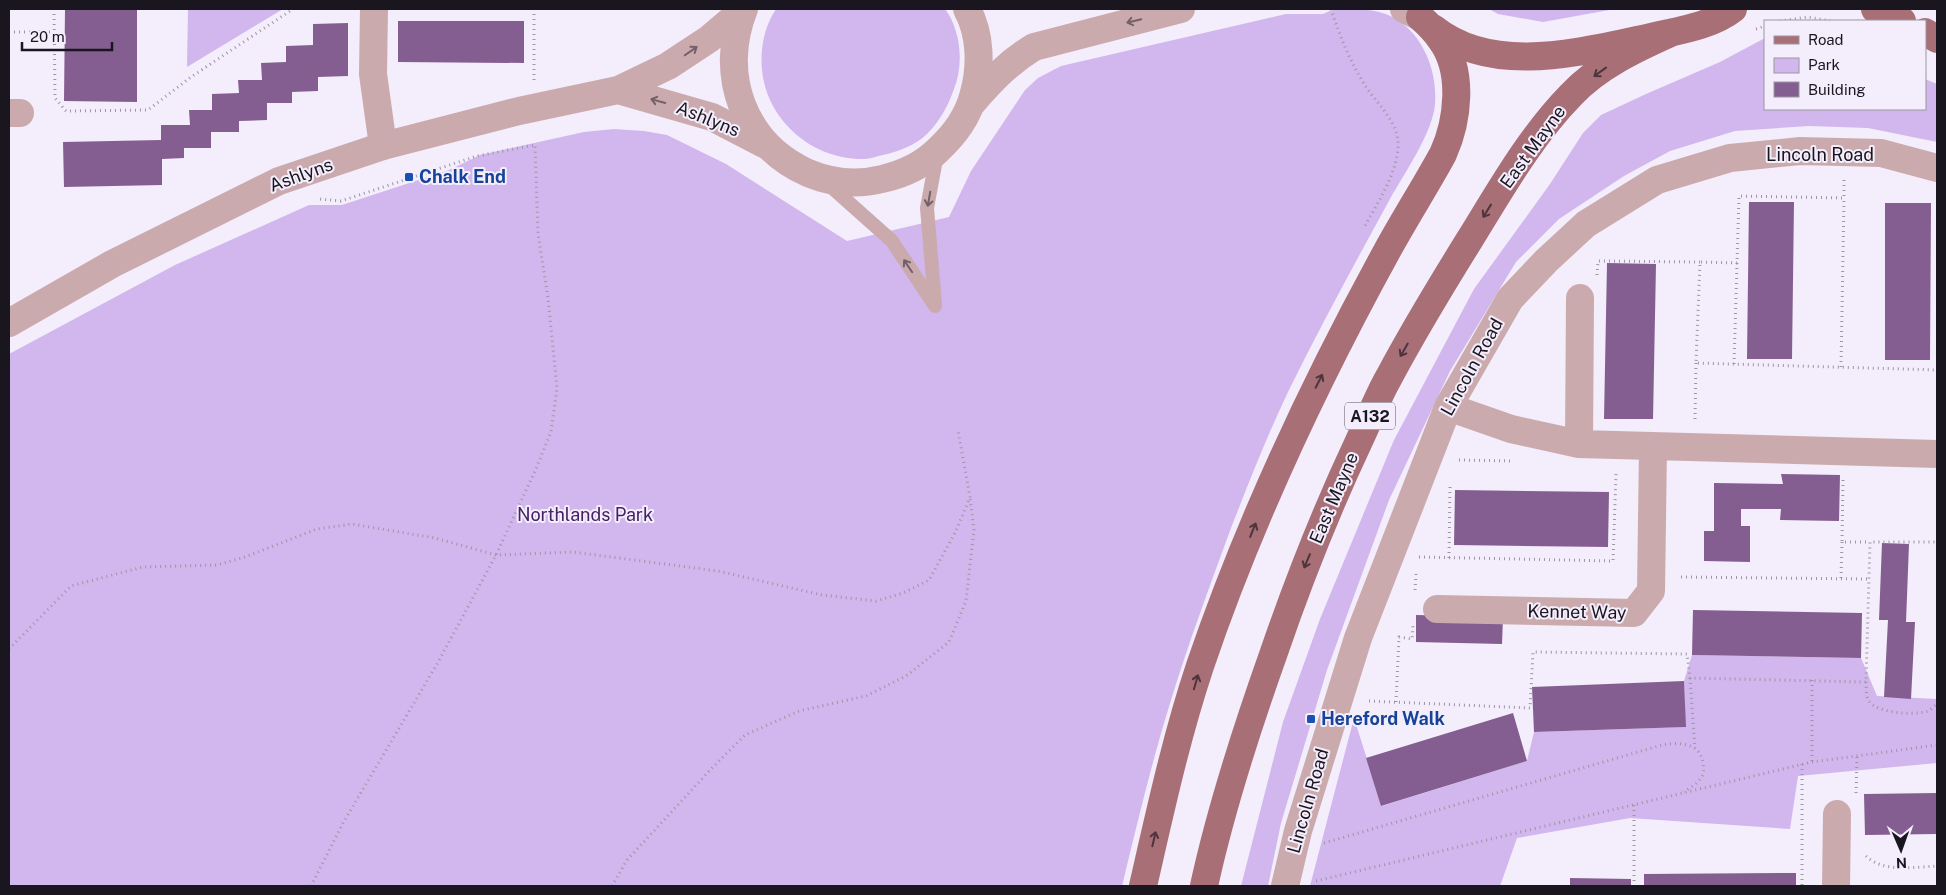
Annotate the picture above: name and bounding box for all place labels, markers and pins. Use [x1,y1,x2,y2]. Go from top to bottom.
place label: Chalk End [419,166,506,187]
marker: Chalk End [403,171,415,183]
place label: Hereford Walk [1321,708,1446,729]
marker: Hereford Walk [1305,713,1317,725]

